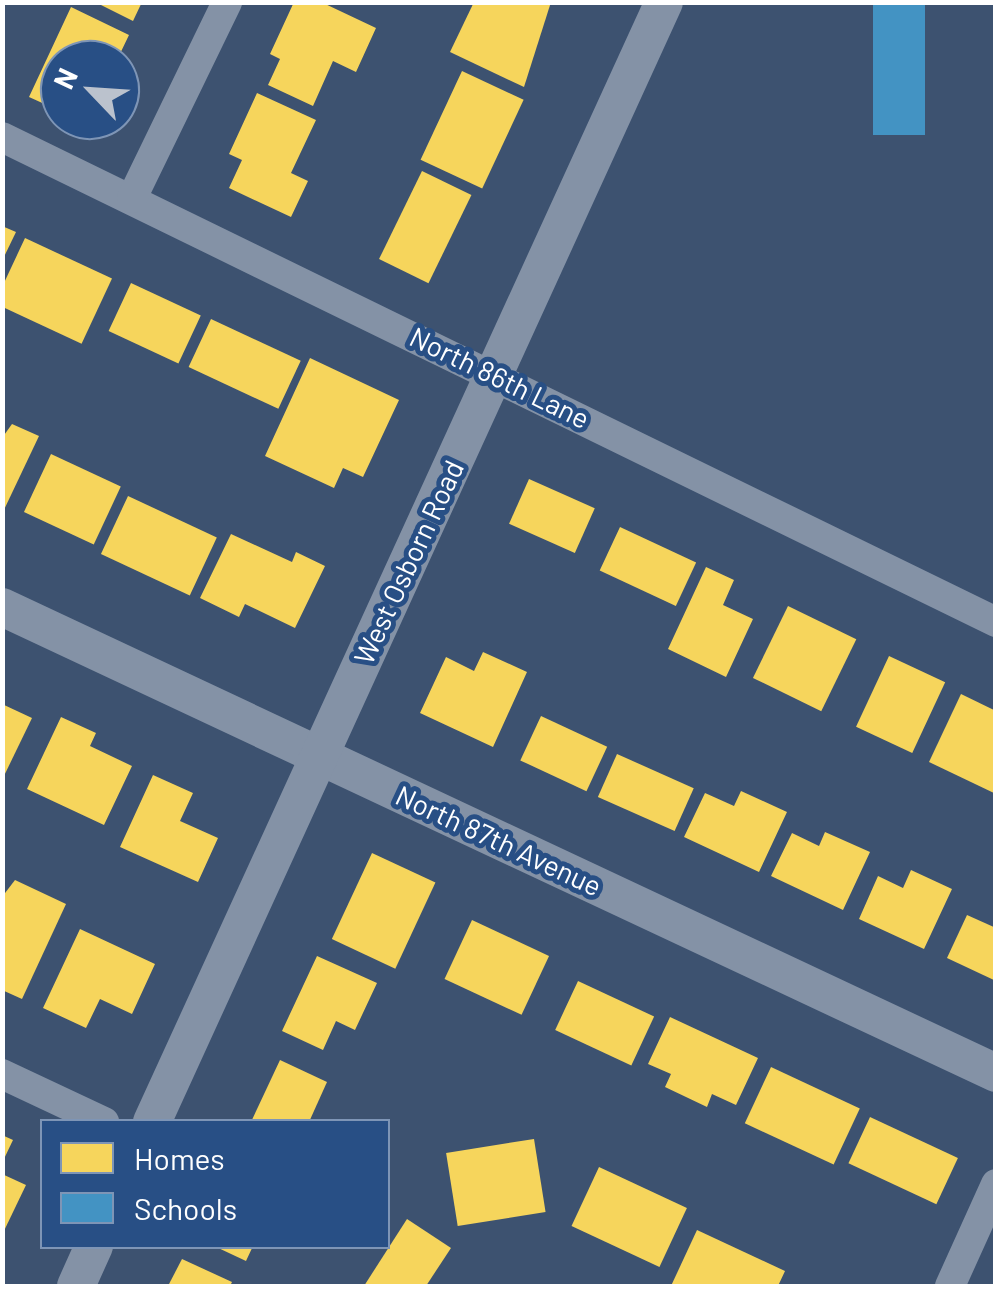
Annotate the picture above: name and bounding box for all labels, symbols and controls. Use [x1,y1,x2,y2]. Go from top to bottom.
north arrow [40,40,140,140]
text: N [45,63,84,94]
street label: North 86th Lane [405,319,595,435]
street label: West Osborn Road [346,455,470,669]
street label: North 87th Avenue [391,778,607,902]
legend [40,1119,390,1249]
text: Homes [134,1140,225,1176]
text: Schools [134,1190,237,1226]

